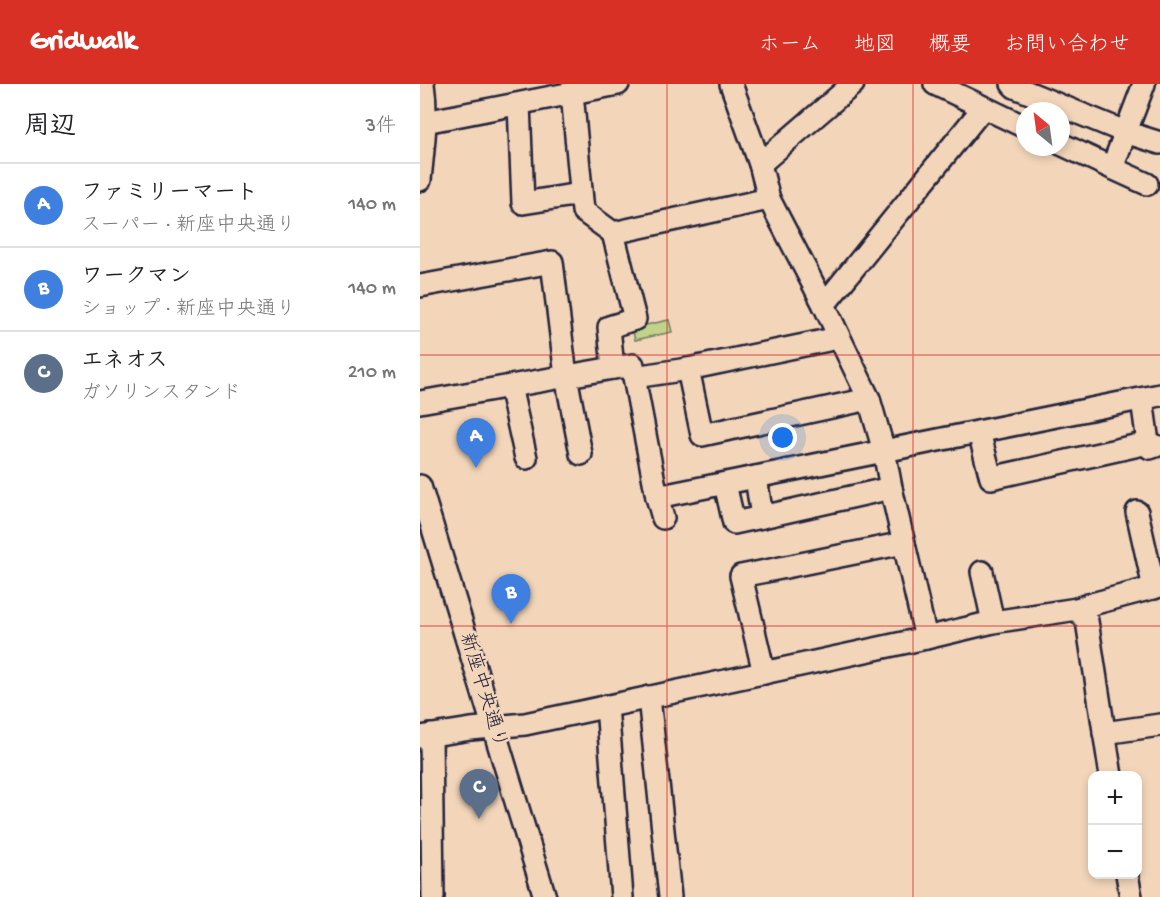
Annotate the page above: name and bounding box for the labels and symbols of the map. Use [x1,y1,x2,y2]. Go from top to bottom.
north arrow [1016,102,1070,156]
pin: A [456,418,496,468]
your location [768,423,797,452]
pin: B [492,574,530,624]
street label: 新座中央通り [453,630,512,752]
pin: C [460,770,498,819]

